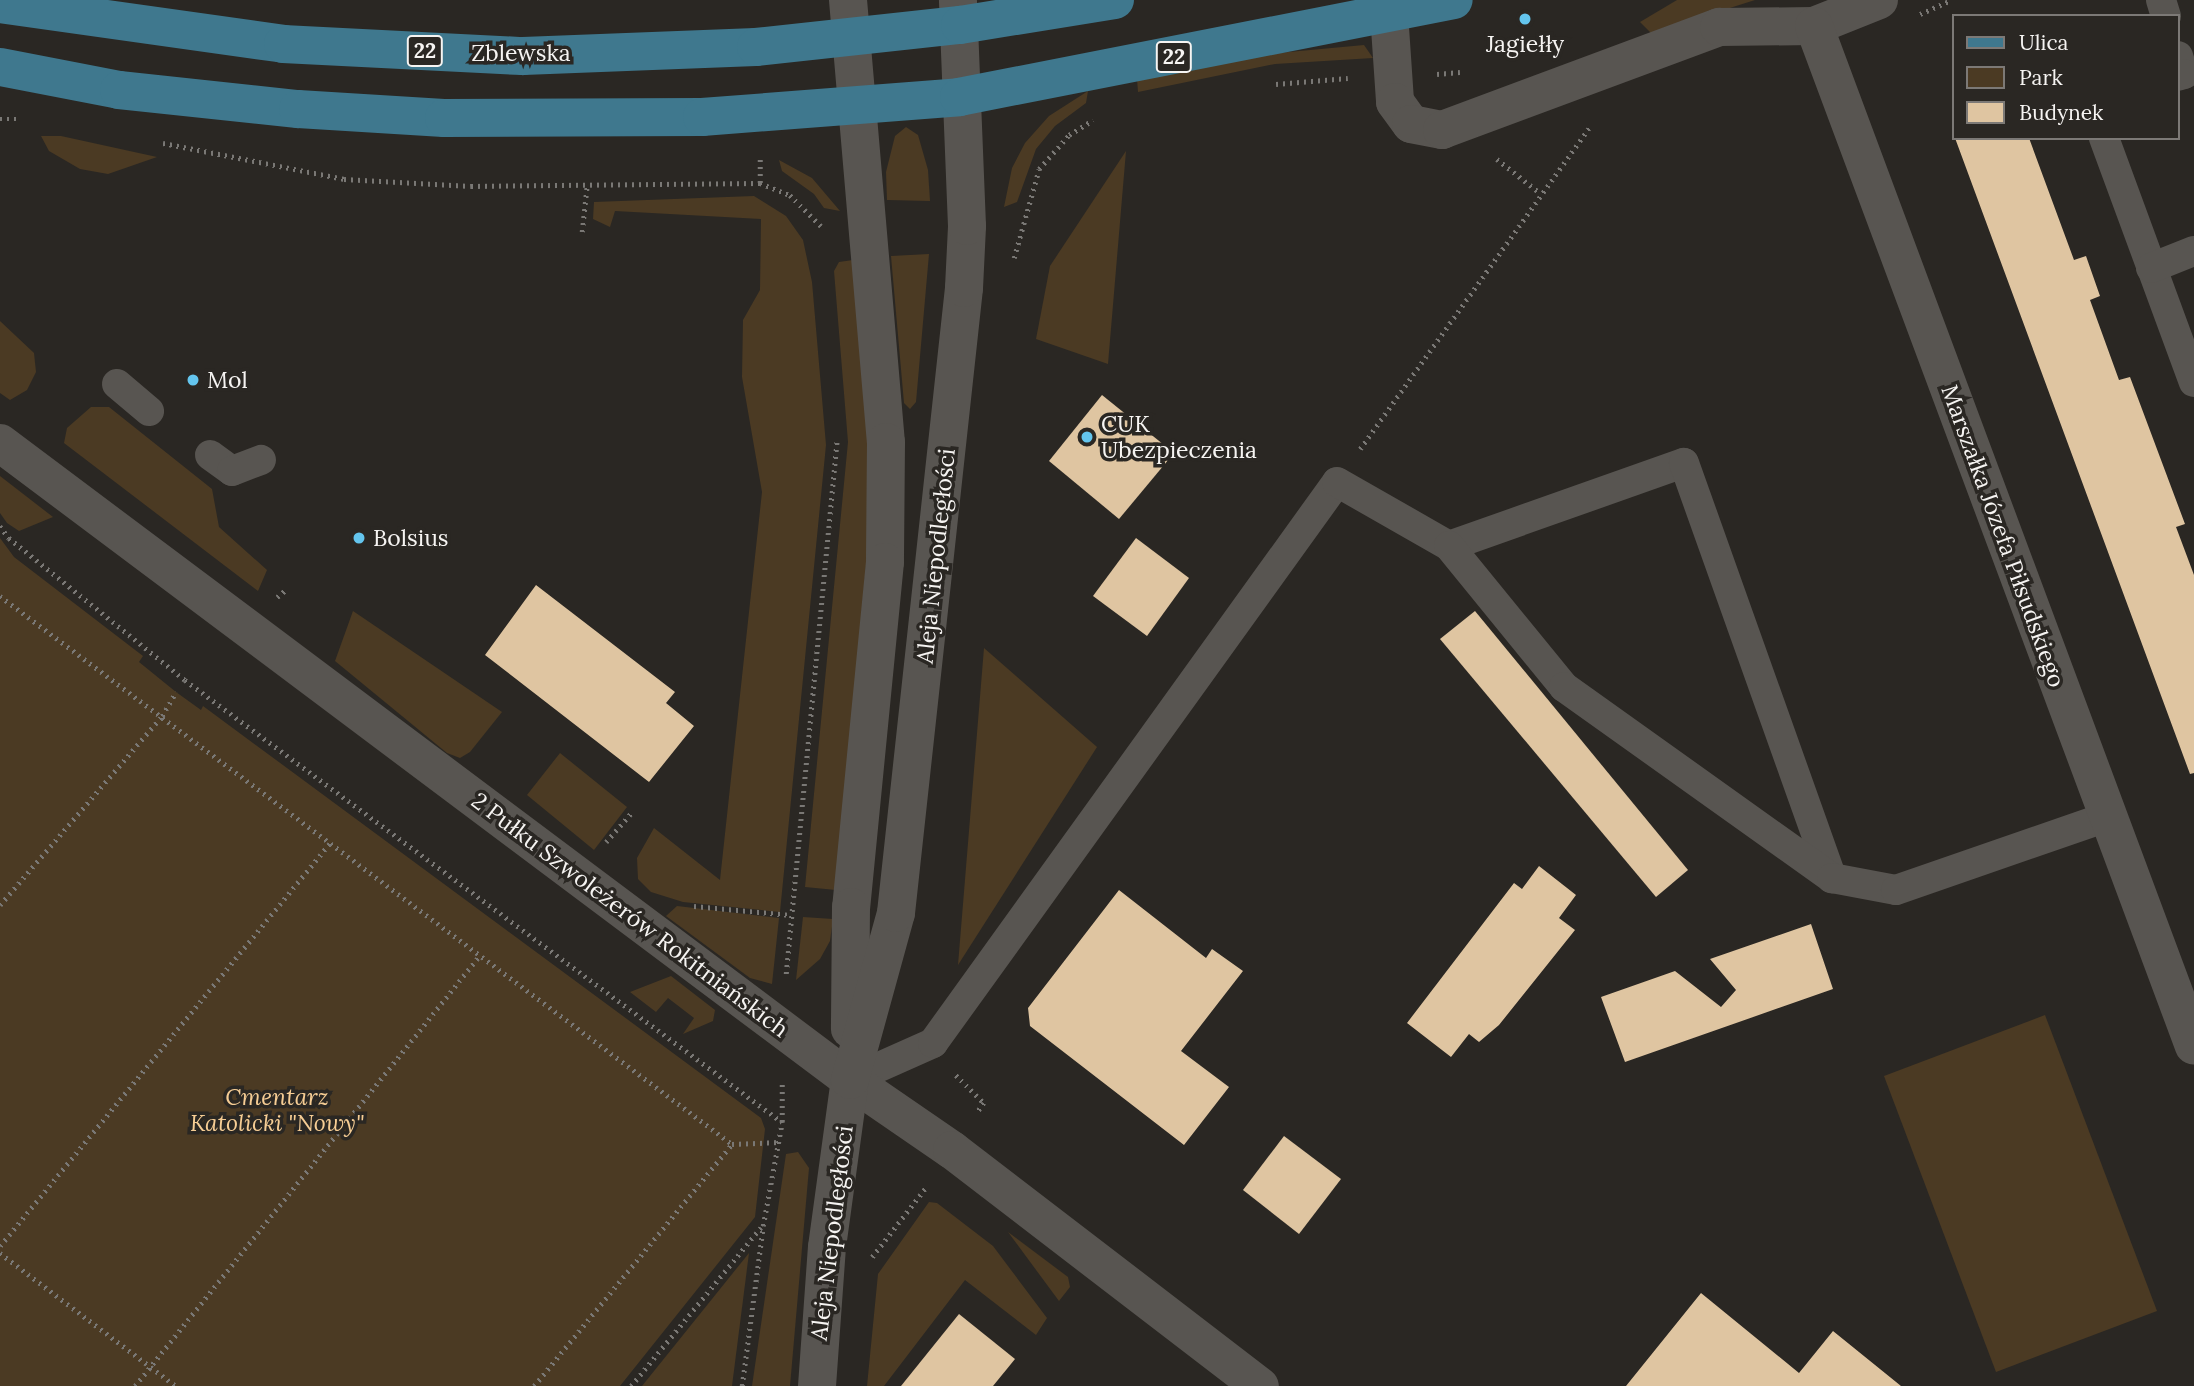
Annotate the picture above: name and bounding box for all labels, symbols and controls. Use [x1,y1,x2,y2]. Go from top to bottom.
marker: Jagiełły [1517,11,1533,27]
legend [1952,14,2180,140]
text: Ulica [2019,29,2068,56]
place label: Jagiełły [1486,30,1564,58]
road number: 22 [406,34,444,68]
street label: Zblewska [471,39,571,67]
road number: 22 [1155,40,1193,74]
text: Park [2019,64,2063,91]
text: Budynek [2019,99,2103,126]
place label: Mol [207,366,248,394]
marker: Mol [185,372,201,388]
street label: Marszałka Józefa Piłsudskiego [1935,381,2071,691]
place label: CUK Ubezpieczenia [1101,410,1257,464]
marker: CUK Ubezpieczenia [1079,429,1095,445]
street label: Aleja Niepodległości [911,447,961,665]
place label: Bolsius [373,524,449,552]
marker: Bolsius [351,530,367,546]
street label: 2 Pułku Szwoleżerów Rokitniańskich [466,787,794,1043]
park label: Cmentarz Katolicki "Nowy" [190,1083,364,1137]
street label: Aleja Niepodległości [805,1124,859,1342]

